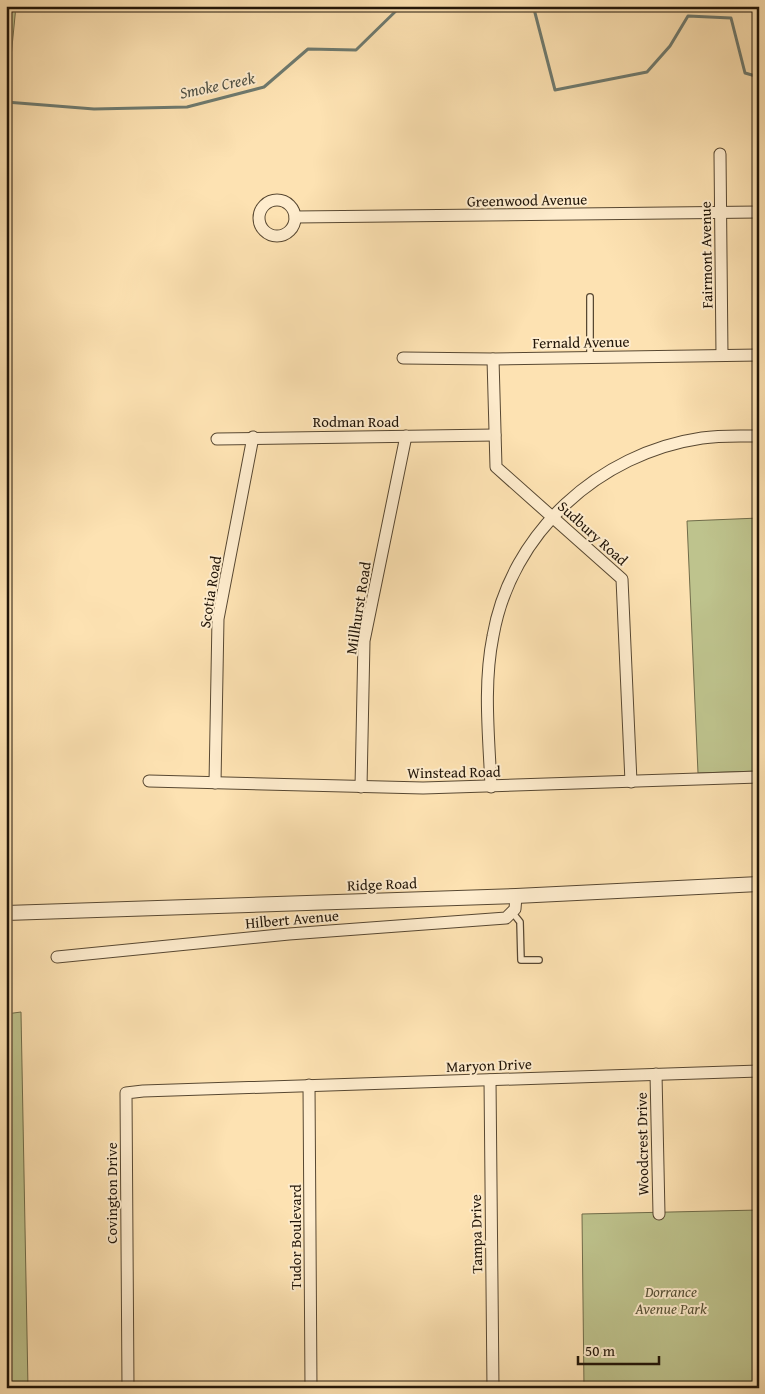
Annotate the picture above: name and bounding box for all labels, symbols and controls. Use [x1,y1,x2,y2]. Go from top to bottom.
water label: Smoke Creek [177,65,258,105]
street label: Greenwood Avenue [467,188,587,212]
street label: Fairmont Avenue [695,201,717,309]
street label: Fernald Avenue [532,331,630,353]
street label: Rodman Road [313,411,399,432]
street label: Sudbury Road [553,496,633,570]
street label: Scotia Road [194,554,226,630]
street label: Millhurst Road [340,560,376,656]
street label: Winstead Road [407,761,501,783]
street label: Ridge Road [347,872,417,896]
street label: Hilbert Avenue [244,904,340,934]
street label: Maryon Drive [446,1053,532,1077]
street label: Woodcrest Drive [631,1092,653,1196]
street label: Covington Drive [101,1142,122,1244]
street label: Tudor Boulevard [285,1184,306,1290]
street label: Tampa Drive [465,1194,487,1274]
park label: Dorrance Avenue Park [634,1281,707,1319]
scale bar [578,1334,659,1366]
text: 50 m [585,1340,616,1361]

